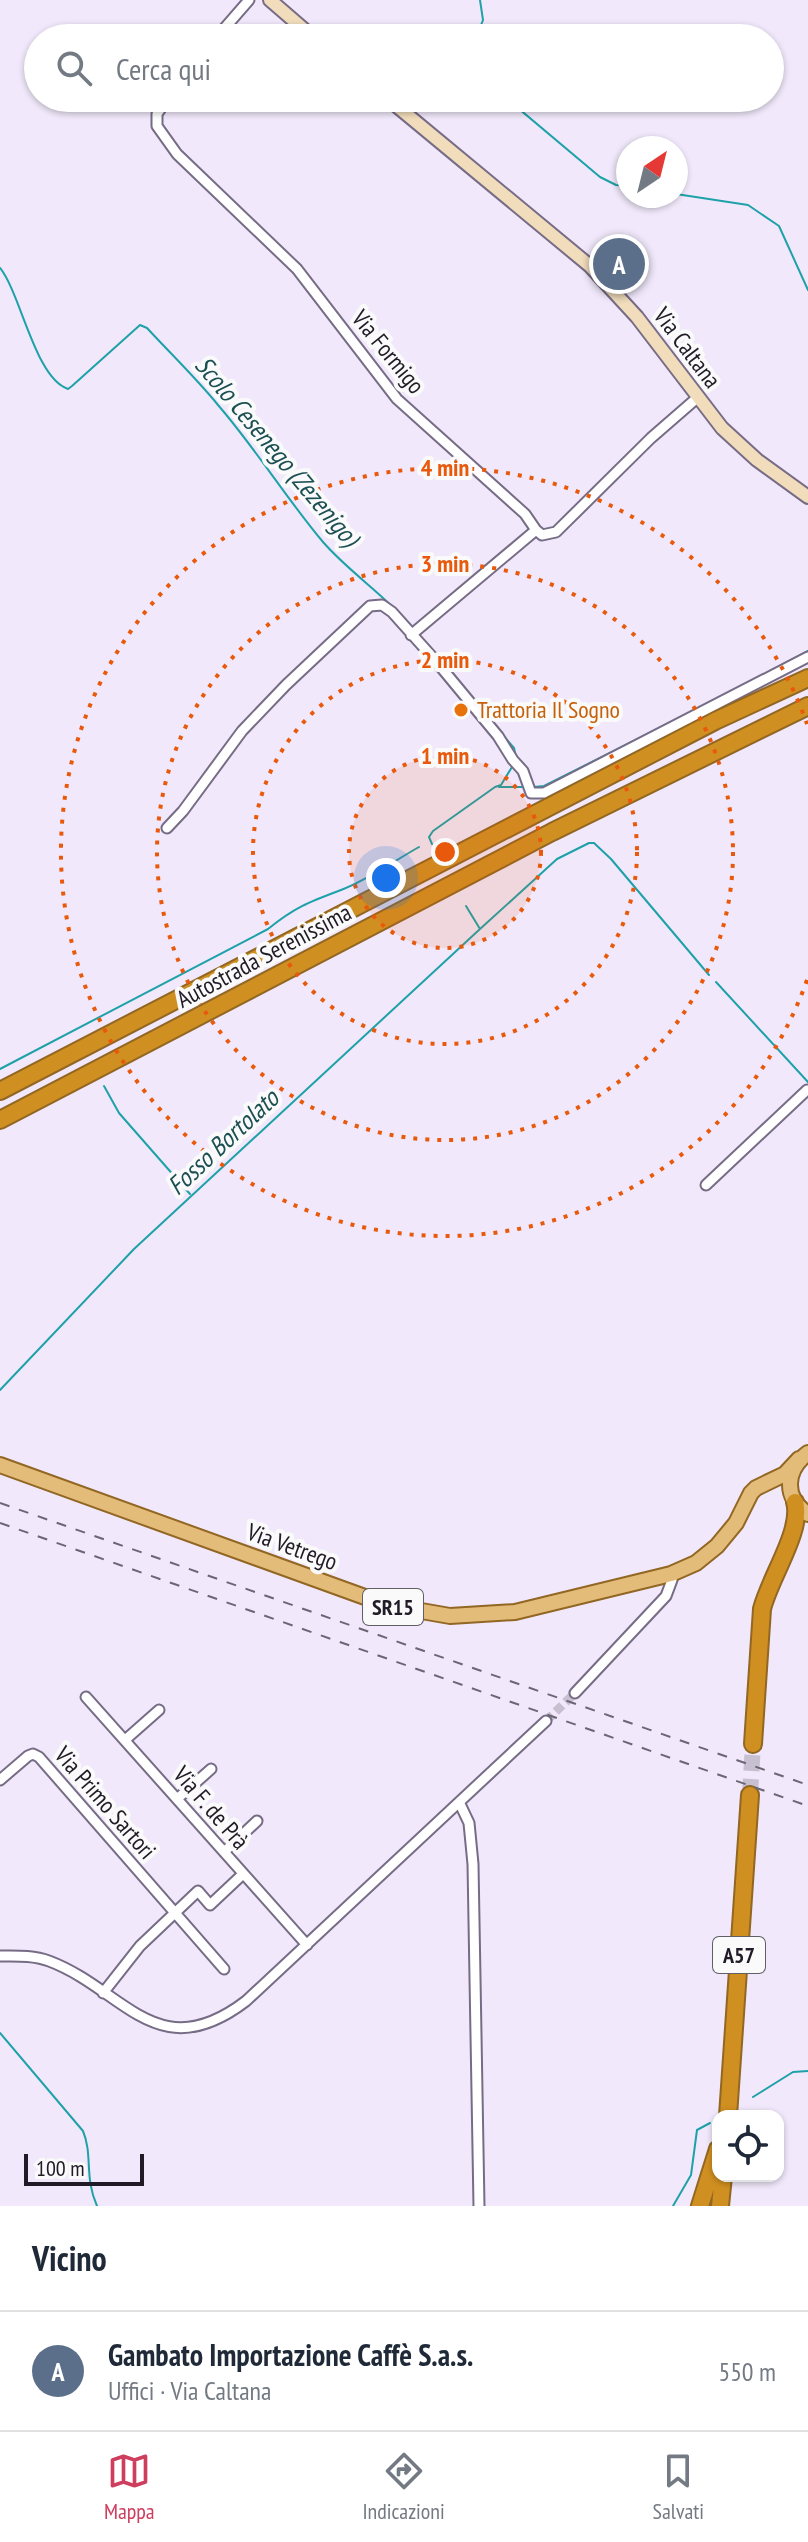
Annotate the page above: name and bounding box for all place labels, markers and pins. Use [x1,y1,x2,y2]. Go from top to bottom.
pin: A [593,234,645,294]
place label: Trattoria Il Sogno [477,694,620,725]
marker: Trattoria Il Sogno [452,701,470,719]
centre of rings [431,838,459,866]

